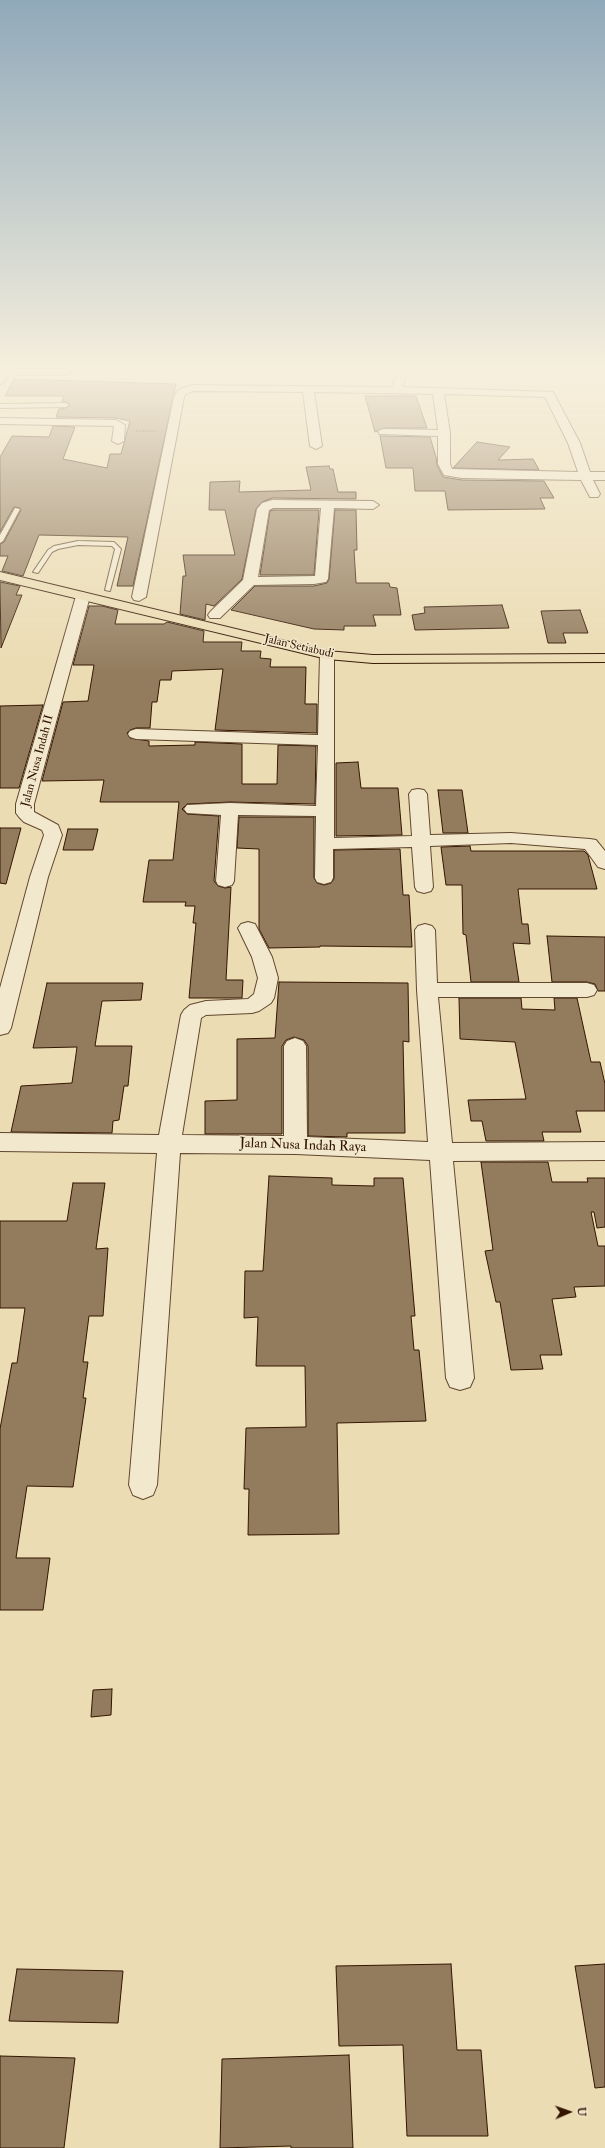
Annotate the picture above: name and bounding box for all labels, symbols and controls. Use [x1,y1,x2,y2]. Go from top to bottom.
street label: Jalan Setiabudi [263,632,335,662]
street label: Jalan Nusa Indah II [19,713,57,809]
street label: Jalan Nusa Indah Raya [239,1135,367,1157]
north arrow [549,2092,589,2132]
text: U [575,2107,588,2116]

